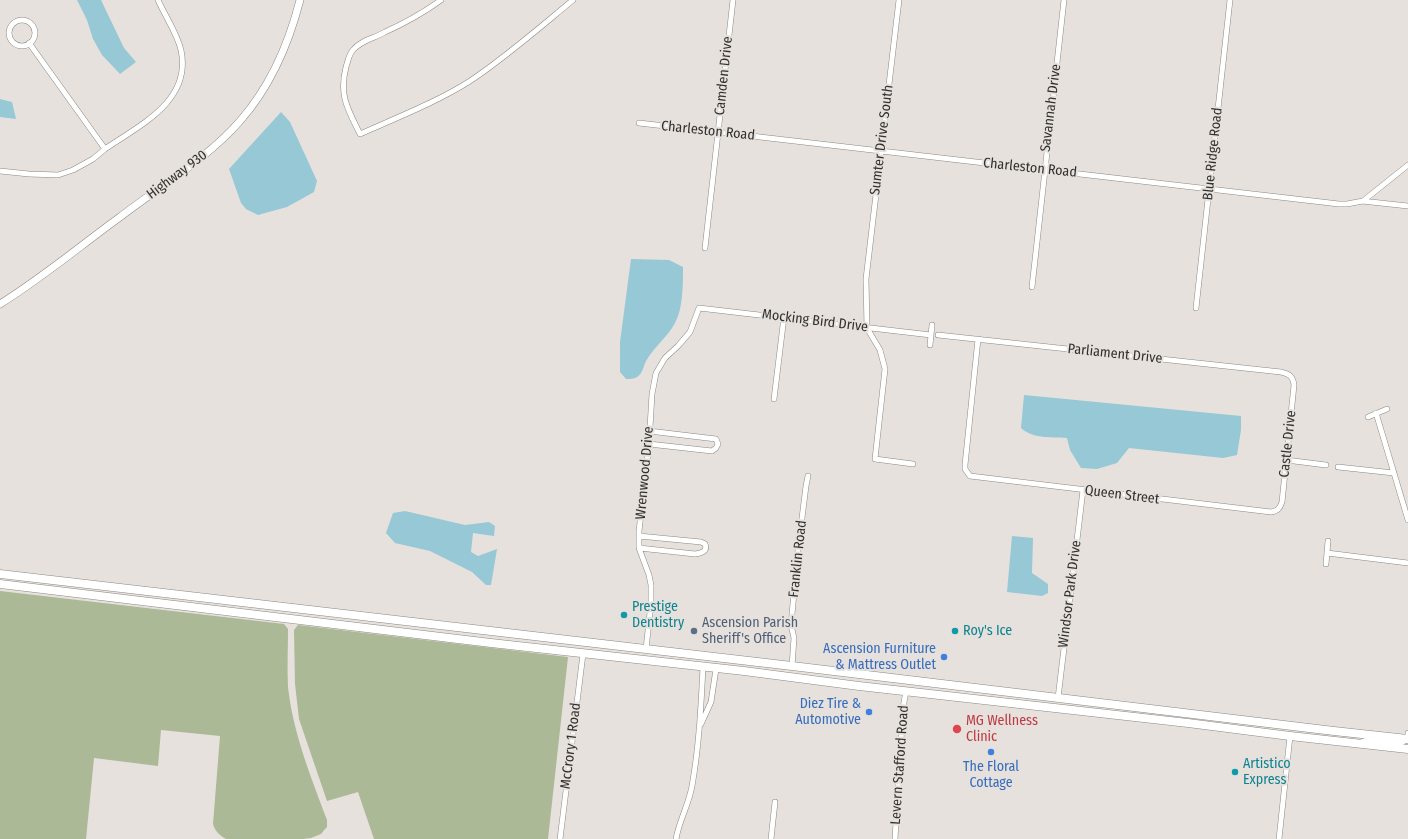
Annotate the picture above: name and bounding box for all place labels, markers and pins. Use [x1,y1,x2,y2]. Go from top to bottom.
place label: Prestige Dentistry [632,599,684,632]
marker: Prestige Dentistry [619,610,629,620]
place label: Ascension Parish Sheriff's Office [702,615,798,648]
place label: Roy's Ice [963,623,1012,639]
marker: Ascension Parish Sheriff's Office [689,626,699,636]
marker: Roy's Ice [950,626,960,636]
place label: Ascension Furniture & Mattress Outlet [823,641,936,674]
marker: Ascension Furniture & Mattress Outlet [939,652,949,662]
place label: Diez Tire & Automotive [795,696,861,728]
marker: Diez Tire & Automotive [864,707,874,717]
place label: MG Wellness Clinic [966,713,1038,746]
marker: MG Wellness Clinic [951,723,963,735]
marker: The Floral Cottage [986,747,996,757]
place label: Artistico Express [1243,756,1291,788]
place label: The Floral Cottage [963,759,1019,792]
marker: Artistico Express [1230,767,1240,777]

